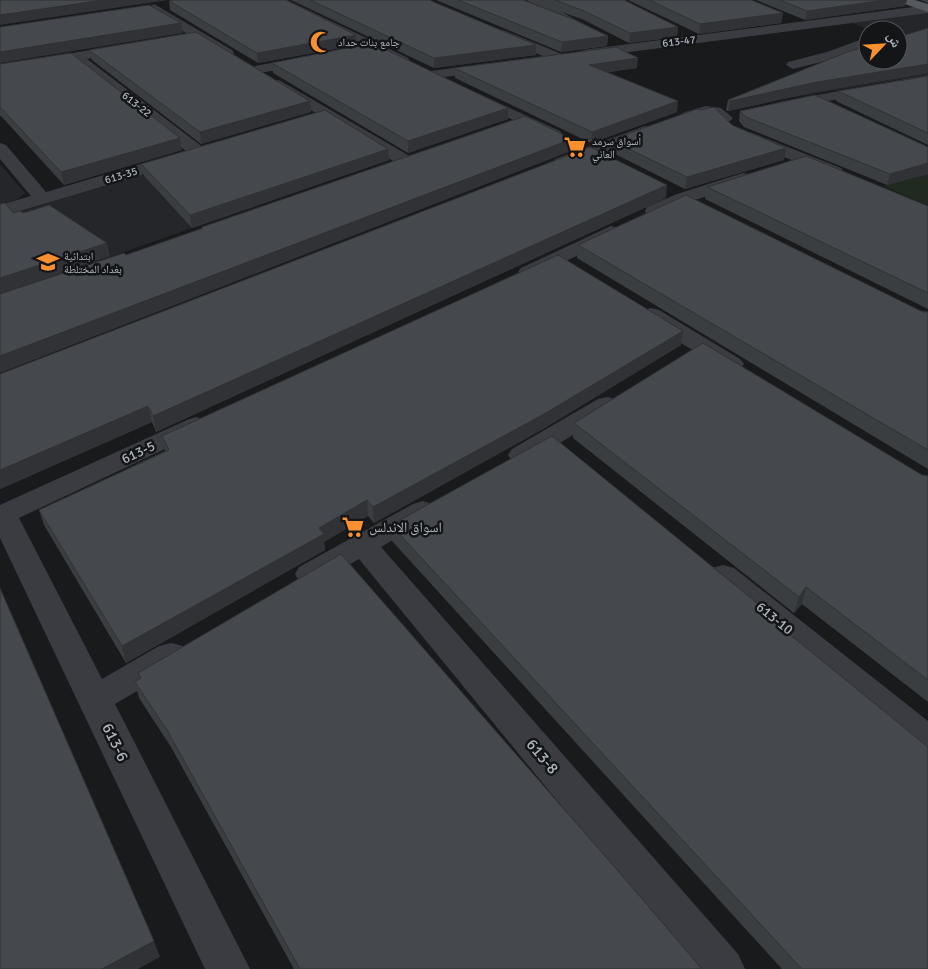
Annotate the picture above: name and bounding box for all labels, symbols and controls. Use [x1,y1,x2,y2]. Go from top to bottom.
north arrow [858,20,908,70]
mosque icon: جامع بنات حداد [308,29,334,55]
text: ش [883,29,905,50]
street label: 613-47 [662,33,697,50]
place label: جامع بنات حداد [338,36,400,49]
street label: 613-22 [119,89,154,120]
supermarket icon: أسواق سرمد العاني [562,134,588,160]
place label: أسواق سرمد العاني [592,134,641,163]
street label: 613-35 [103,164,139,187]
school or university icon: ابتدائية بغداد المختلطة [35,249,61,275]
place label: ابتدائية بغداد المختلطة [64,250,122,276]
street label: 613-5 [119,437,158,468]
supermarket icon: اسواق الاندلس [340,514,366,540]
place label: اسواق الاندلس [369,519,442,536]
street label: 613-10 [753,598,797,638]
street label: 613-6 [97,720,133,765]
street label: 613-8 [522,735,563,778]

